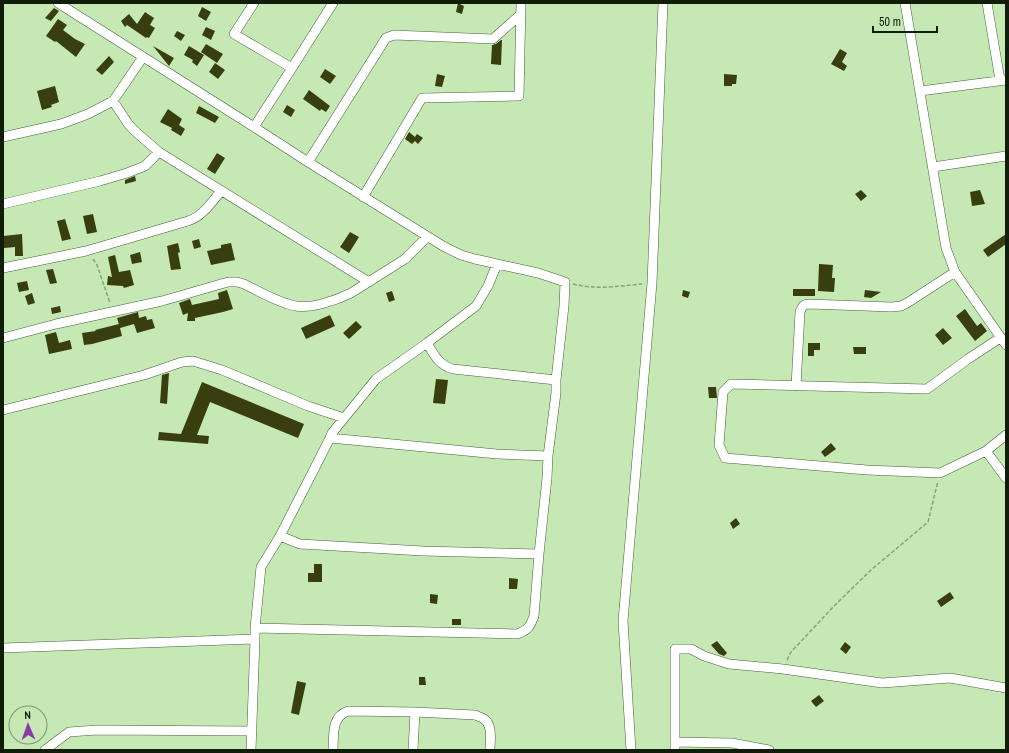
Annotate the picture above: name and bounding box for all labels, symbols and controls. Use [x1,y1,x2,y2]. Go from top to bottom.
scale bar [873,8,937,34]
text: 50 m [879,14,901,30]
north arrow [8,705,48,745]
text: N [24,708,31,722]

